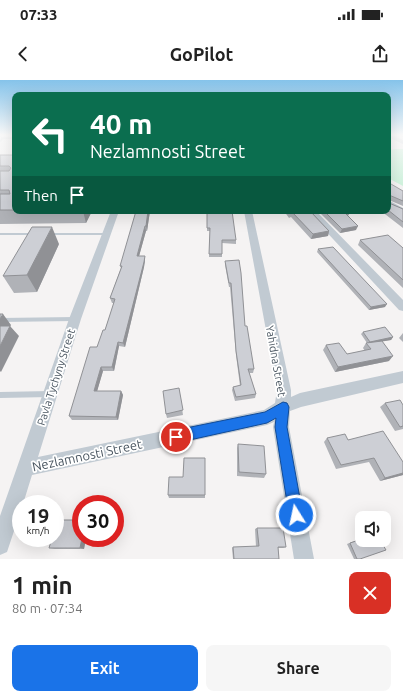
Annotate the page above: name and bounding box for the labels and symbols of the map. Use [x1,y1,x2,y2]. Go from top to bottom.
street label: Yahidna Street [264,324,288,398]
street label: Pavla Tychyny Street [35,326,78,427]
pin [159,420,193,454]
street label: Nezlamnosti Street [31,437,143,473]
position arrow [275,494,317,536]
speed limit sign: 30 [72,495,124,547]

